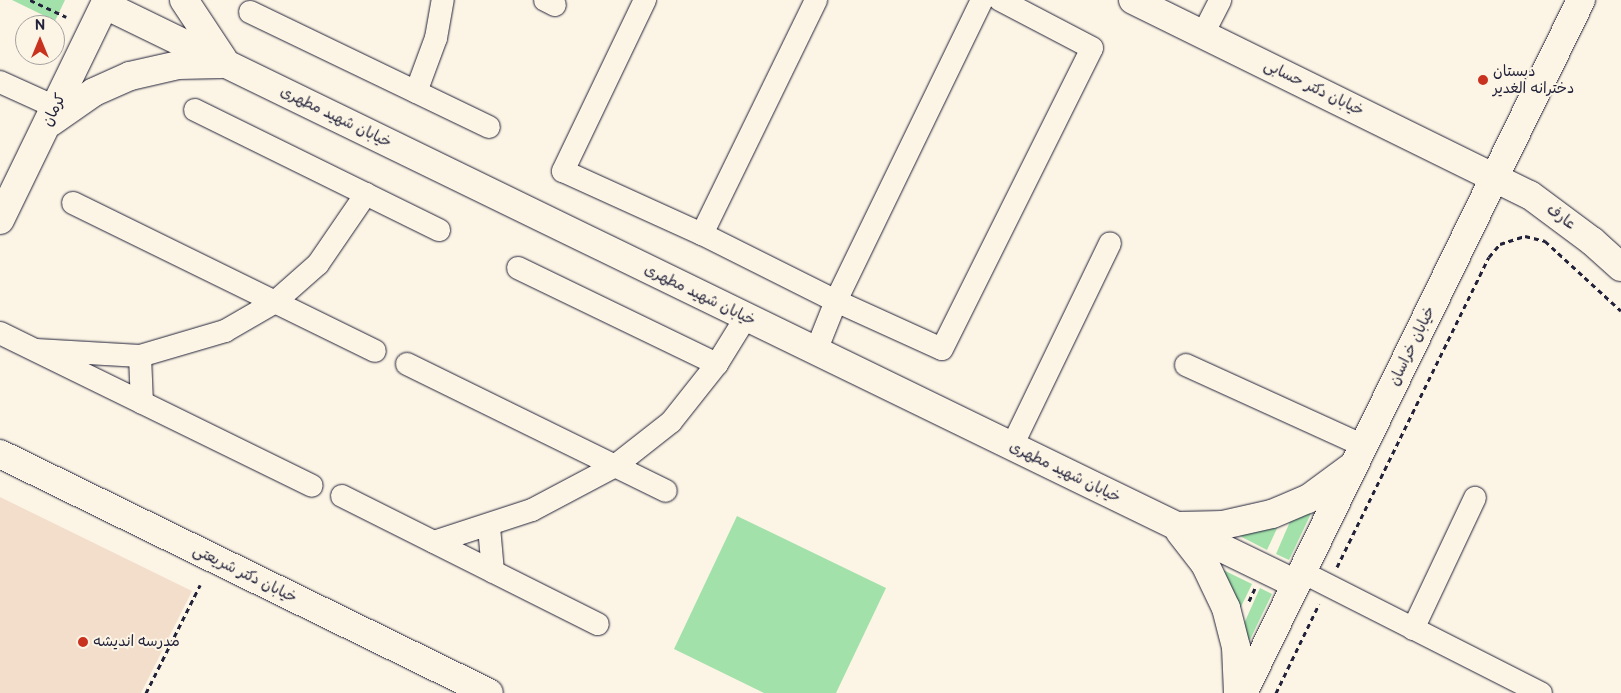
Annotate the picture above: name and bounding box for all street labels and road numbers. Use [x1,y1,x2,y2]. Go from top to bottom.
street label: خیابان دکتر حسابی [1261,56,1367,120]
street label: خیابان شهید مطهری [277,82,395,152]
street label: کرمان [38,91,70,129]
street label: عارف [1543,201,1579,233]
street label: خیابان شهید مطهری [641,260,759,330]
street label: خیابان خراسان [1385,303,1439,389]
street label: خیابان شهید مطهری [1006,437,1124,507]
street label: خیابان دکتر شریعتی [190,541,300,607]

